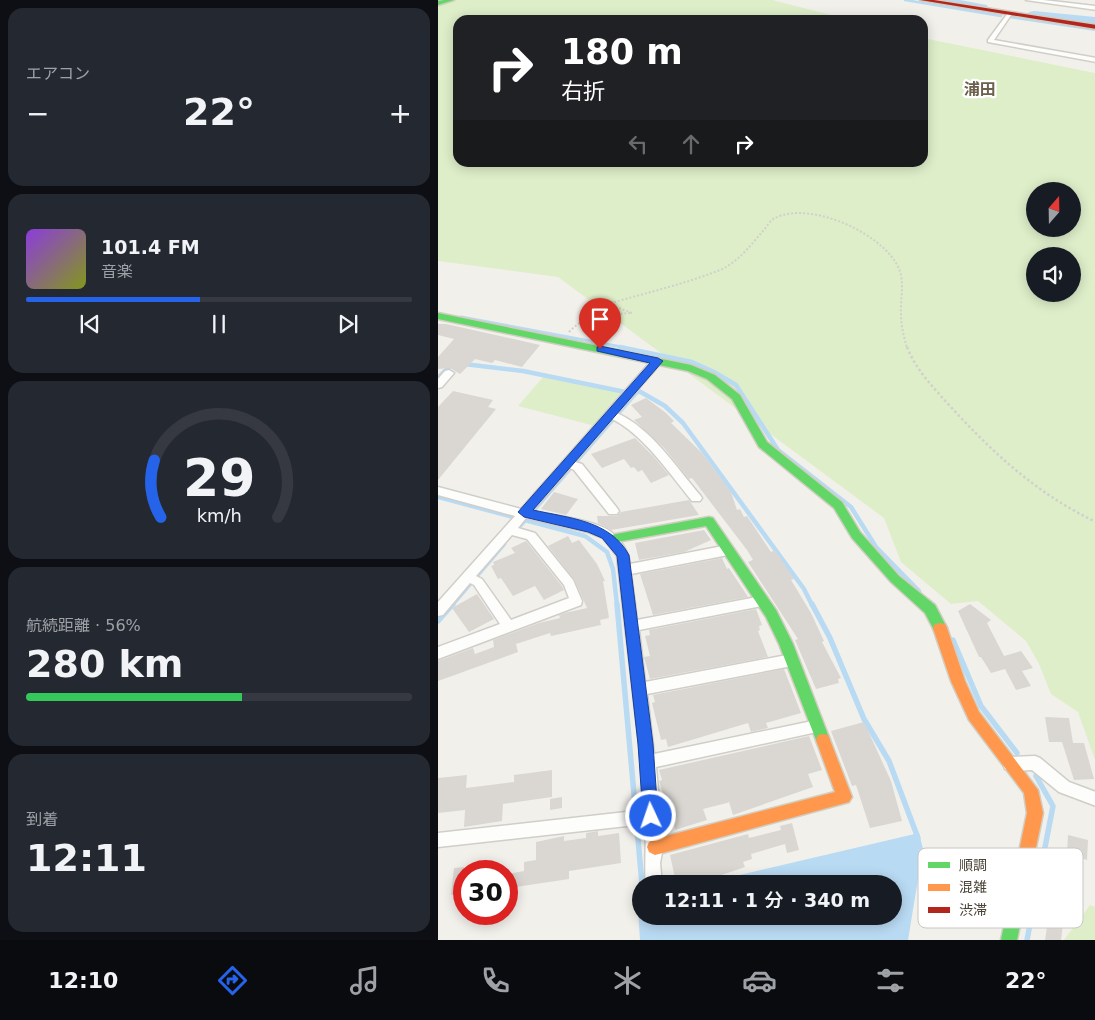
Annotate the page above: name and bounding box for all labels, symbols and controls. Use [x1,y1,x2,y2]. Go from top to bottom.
text: 180 m [561,32,683,72]
icon: right [478,35,543,100]
text: エアコン [26,64,90,83]
text: 右折 [561,79,605,104]
district label: 浦田 [964,80,996,99]
text: 22° [183,90,255,134]
text: − [26,97,49,130]
text: + [389,97,412,130]
icon: left [624,130,652,158]
icon: ahead [677,130,705,158]
icon: right [730,130,758,158]
north arrow [1026,182,1080,238]
map controls [1026,182,1081,302]
text: 101.4 FM [101,236,200,258]
button: sound [1026,247,1081,302]
text: 音楽 [101,262,133,281]
pin [579,298,621,349]
icon: arrive [586,305,614,333]
icon: previous [76,310,104,338]
icon: pause [205,310,233,338]
icon: next [334,310,362,338]
text: 29 [183,448,255,508]
text: km/h [196,505,242,526]
text: 航続距離 · 56% [26,616,141,635]
text: 280 km [26,642,183,686]
position arrow [624,789,676,841]
text: 到着 [26,810,58,829]
text: 12:11 [26,836,147,880]
legend [918,848,1083,928]
text: 順調 [959,857,987,873]
speed limit sign: 30 [453,860,518,925]
text: 混雑 [959,879,987,895]
text: 12:11 · 1 分 · 340 m [664,889,870,911]
text: 渋滞 [959,902,987,918]
icon: directions [215,963,250,998]
icon: music [347,963,382,998]
icon: phone [478,963,513,998]
icon: climate [610,963,645,998]
icon: car [742,963,777,998]
icon: filters [873,963,908,998]
text: 12:10 [48,968,118,993]
text: 22° [1005,968,1047,993]

